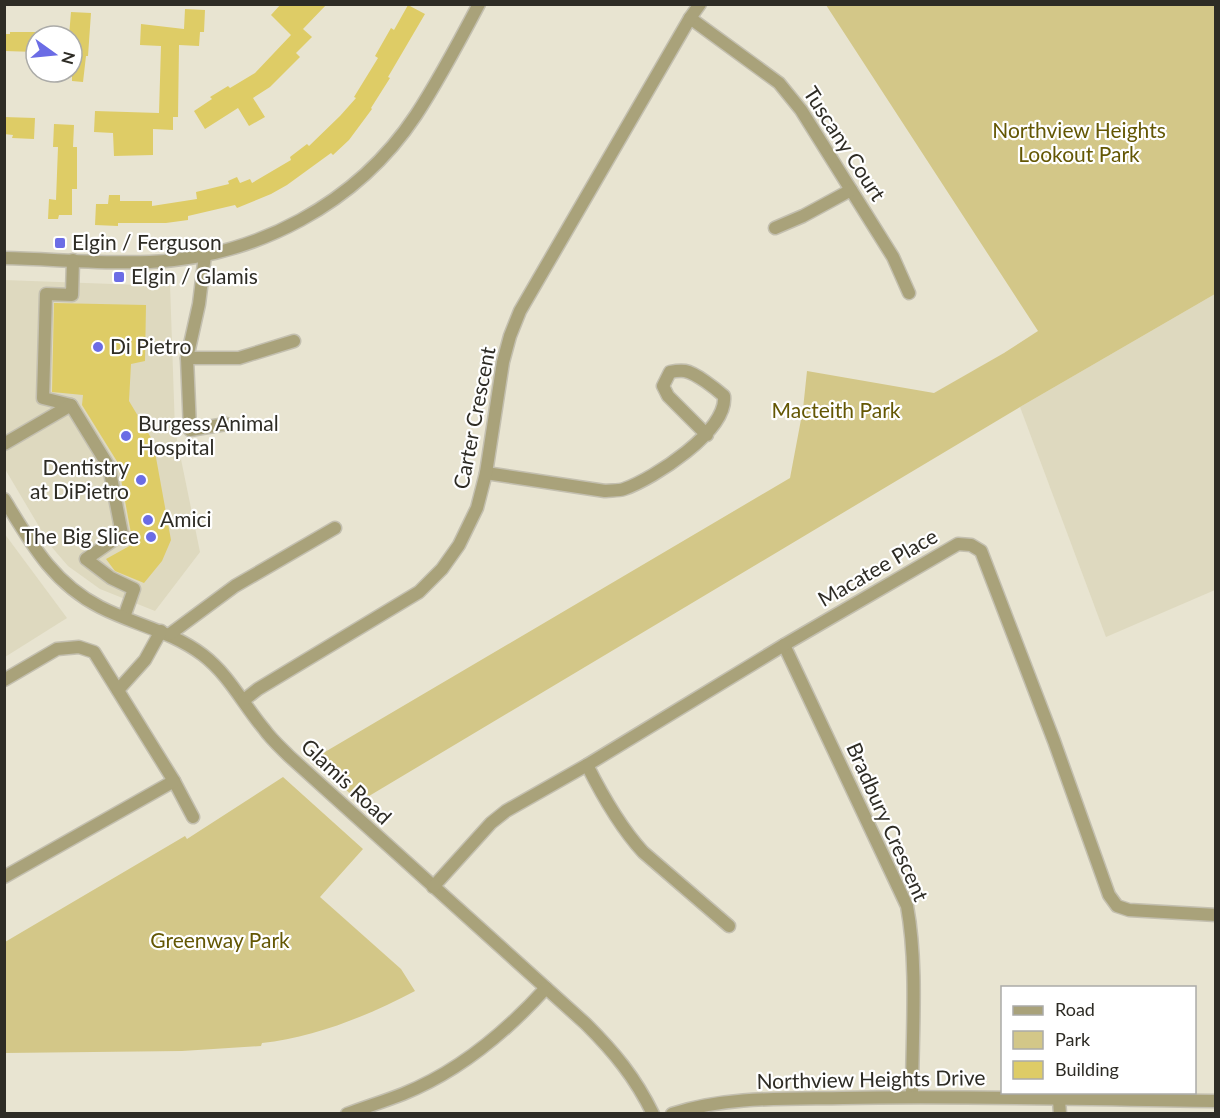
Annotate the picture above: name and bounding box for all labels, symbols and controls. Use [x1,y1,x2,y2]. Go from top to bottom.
north arrow [24,24,84,84]
text: N [58,50,80,66]
street label: Tuscany Court [799,81,892,205]
park label: Northview Heights Lookout Park [992,117,1166,166]
place label: Elgin / Ferguson [72,229,222,254]
marker: Elgin / Ferguson [53,236,67,250]
place label: Elgin / Glamis [131,263,258,288]
marker: Elgin / Glamis [112,270,126,284]
place label: Di Pietro [110,333,192,358]
marker: Di Pietro [91,340,105,354]
street label: Carter Crescent [447,344,500,491]
park label: Macteith Park [772,397,901,422]
place label: Burgess Animal Hospital [138,410,279,459]
marker: Burgess Animal Hospital [119,429,133,443]
place label: Dentistry at DiPietro [30,454,129,503]
marker: Dentistry at DiPietro [134,473,148,487]
place label: Amici [160,506,212,531]
marker: Amici [141,513,155,527]
street label: Macatee Place [813,522,941,611]
place label: The Big Slice [22,523,139,548]
marker: The Big Slice [144,530,158,544]
street label: Glamis Road [297,733,397,829]
street label: Bradbury Crescent [842,738,935,905]
park label: Greenway Park [150,927,290,952]
legend [1001,986,1196,1094]
text: Road [1055,998,1095,1020]
text: Park [1055,1028,1091,1050]
text: Building [1055,1058,1119,1080]
street label: Northview Heights Drive [756,1064,986,1093]

